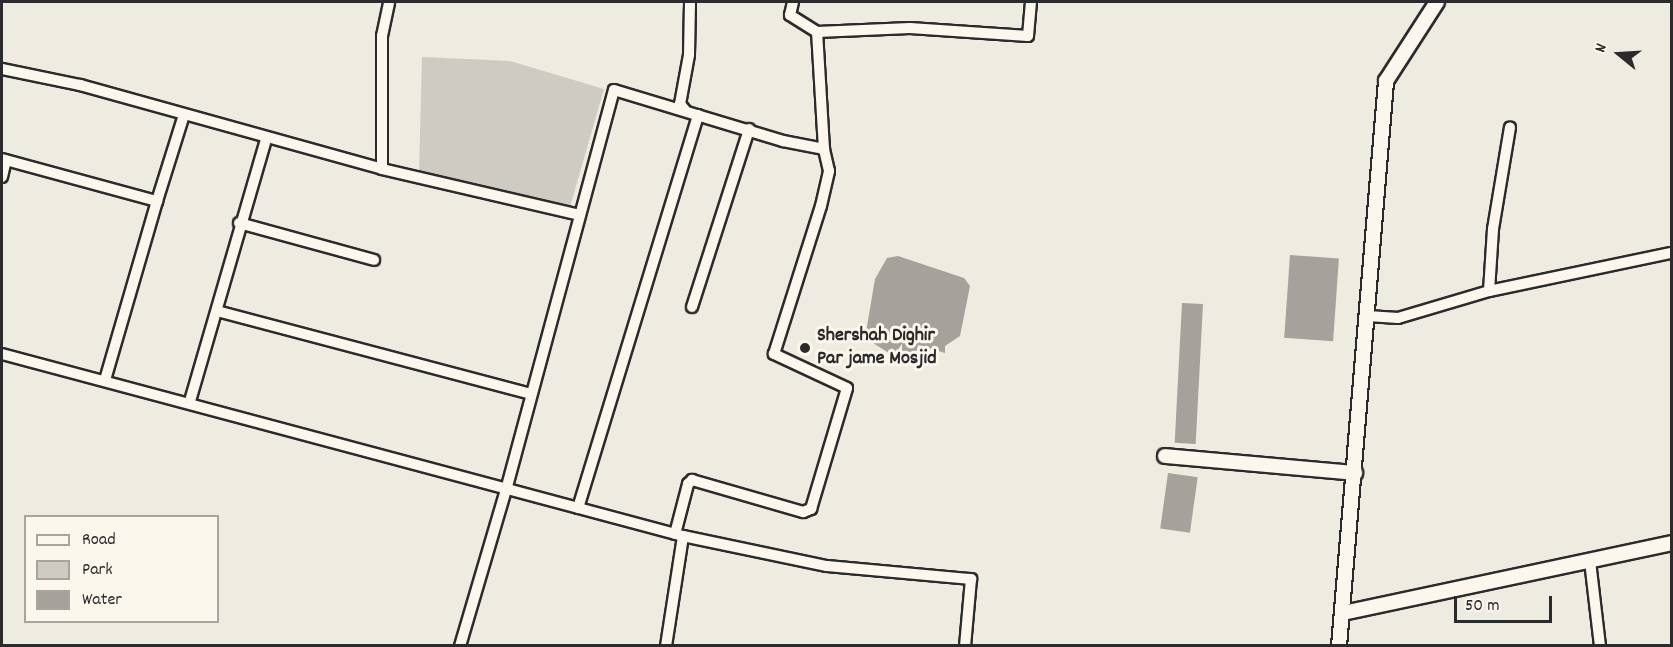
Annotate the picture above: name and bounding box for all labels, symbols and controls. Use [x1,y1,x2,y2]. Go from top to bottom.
north arrow [1589,24,1649,84]
text: N [1589,41,1614,56]
place label: Shershah Dighir Par jame Mosjid [817,324,937,371]
marker: Shershah Dighir Par jame Mosjid [798,341,812,355]
legend [24,515,219,623]
text: Road [82,528,116,553]
text: Park [82,558,113,583]
scale bar [1457,584,1554,622]
text: Water [82,588,122,613]
text: 50 m [1465,594,1500,619]

